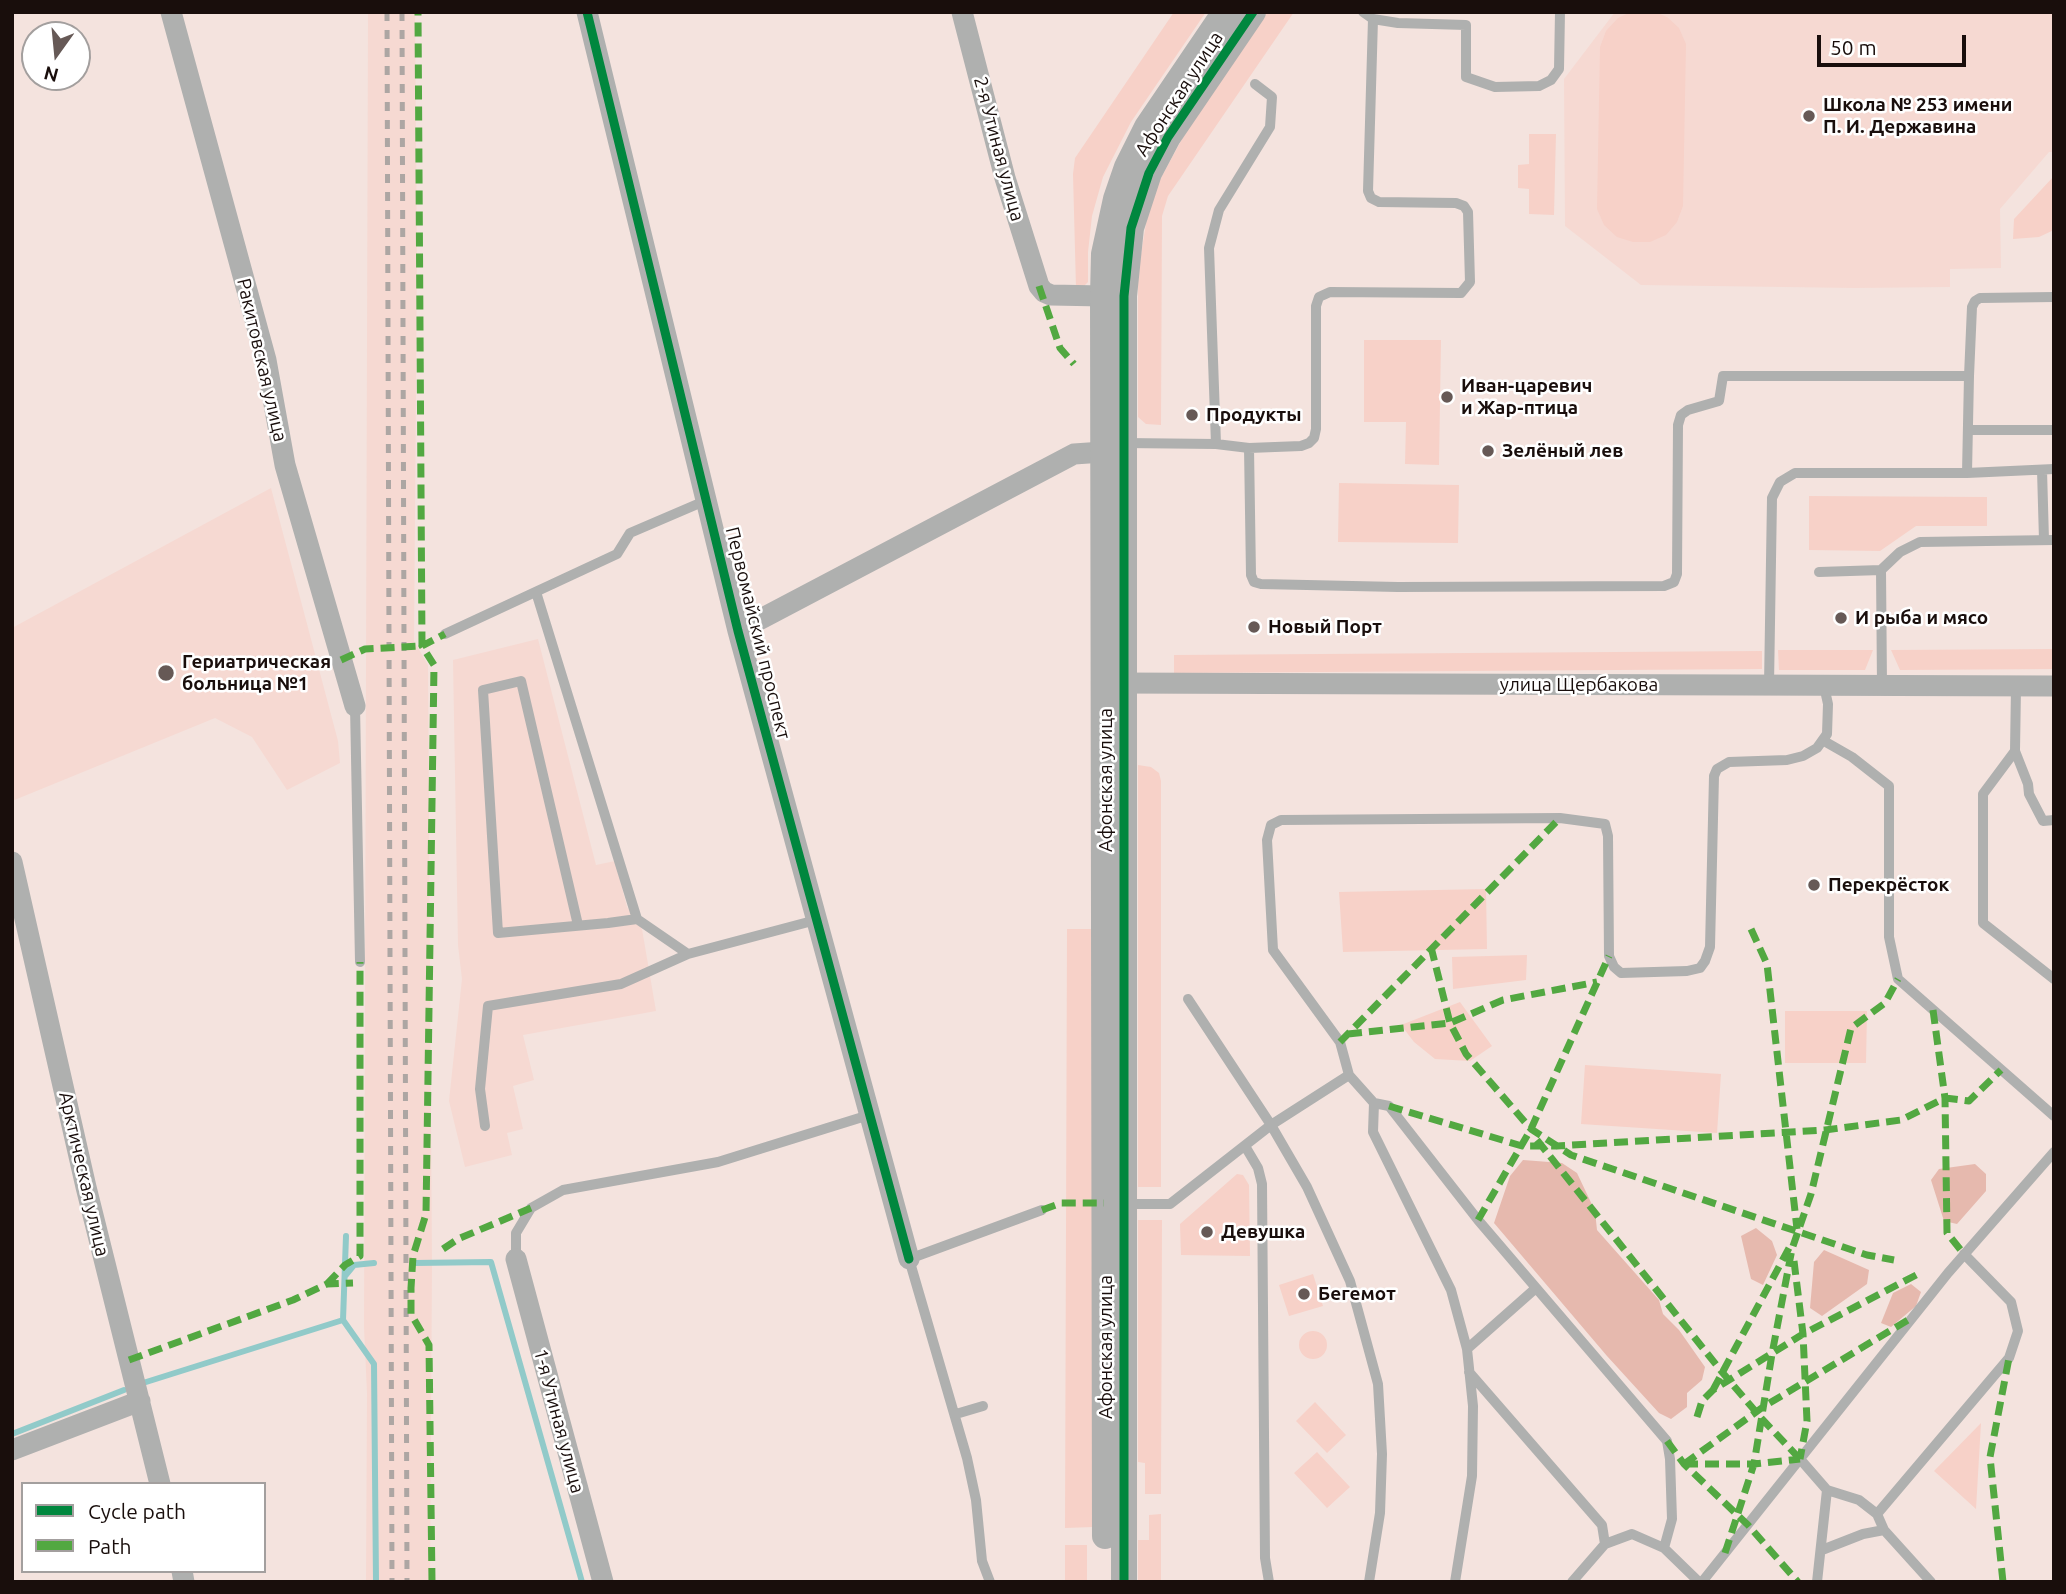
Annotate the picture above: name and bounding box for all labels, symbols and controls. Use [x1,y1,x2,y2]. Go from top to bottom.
north arrow [21,21,91,91]
scale bar [1821,21,1970,65]
street label: Афонская улица [1130,27,1228,161]
text: 50 m [1830,35,1877,59]
text: N [41,62,61,87]
street label: 2-я Утиная улица [969,74,1029,224]
place label: Школа № 253 имени П. И. Державина [1823,94,2012,138]
marker: Школа № 253 имени П. И. Державина [1801,108,1817,124]
street label: Ракитовская улица [232,276,292,444]
place label: Иван-царевич и Жар-птица [1461,375,1592,419]
marker: Иван-царевич и Жар-птица [1439,389,1455,405]
place label: Продукты [1206,404,1301,426]
marker: Продукты [1184,407,1200,423]
place label: Зелёный лев [1502,440,1623,462]
marker: Зелёный лев [1480,443,1496,459]
street label: Первомайский проспект [721,524,795,742]
place label: И рыба и мясо [1855,607,1988,629]
marker: И рыба и мясо [1833,610,1849,626]
place label: Новый Порт [1268,616,1382,638]
marker: Новый Порт [1246,619,1262,635]
place label: Гериатрическая больница №1 [182,651,331,695]
marker: Гериатрическая больница №1 [156,663,176,683]
street label: улица Щербакова [1500,674,1658,696]
street label: Афонская улица [1095,708,1117,852]
place label: Перекрёсток [1828,874,1949,896]
marker: Перекрёсток [1806,877,1822,893]
street label: Арктическая улица [54,1089,114,1259]
place label: Девушка [1221,1221,1305,1243]
marker: Девушка [1199,1224,1215,1240]
street label: Афонская улица [1095,1275,1117,1419]
place label: Бегемот [1318,1283,1396,1305]
marker: Бегемот [1296,1286,1312,1302]
street label: 1-я Утиная улица [529,1346,589,1496]
legend [21,1482,266,1573]
text: Cycle path [88,1499,186,1523]
text: Path [88,1534,131,1558]

